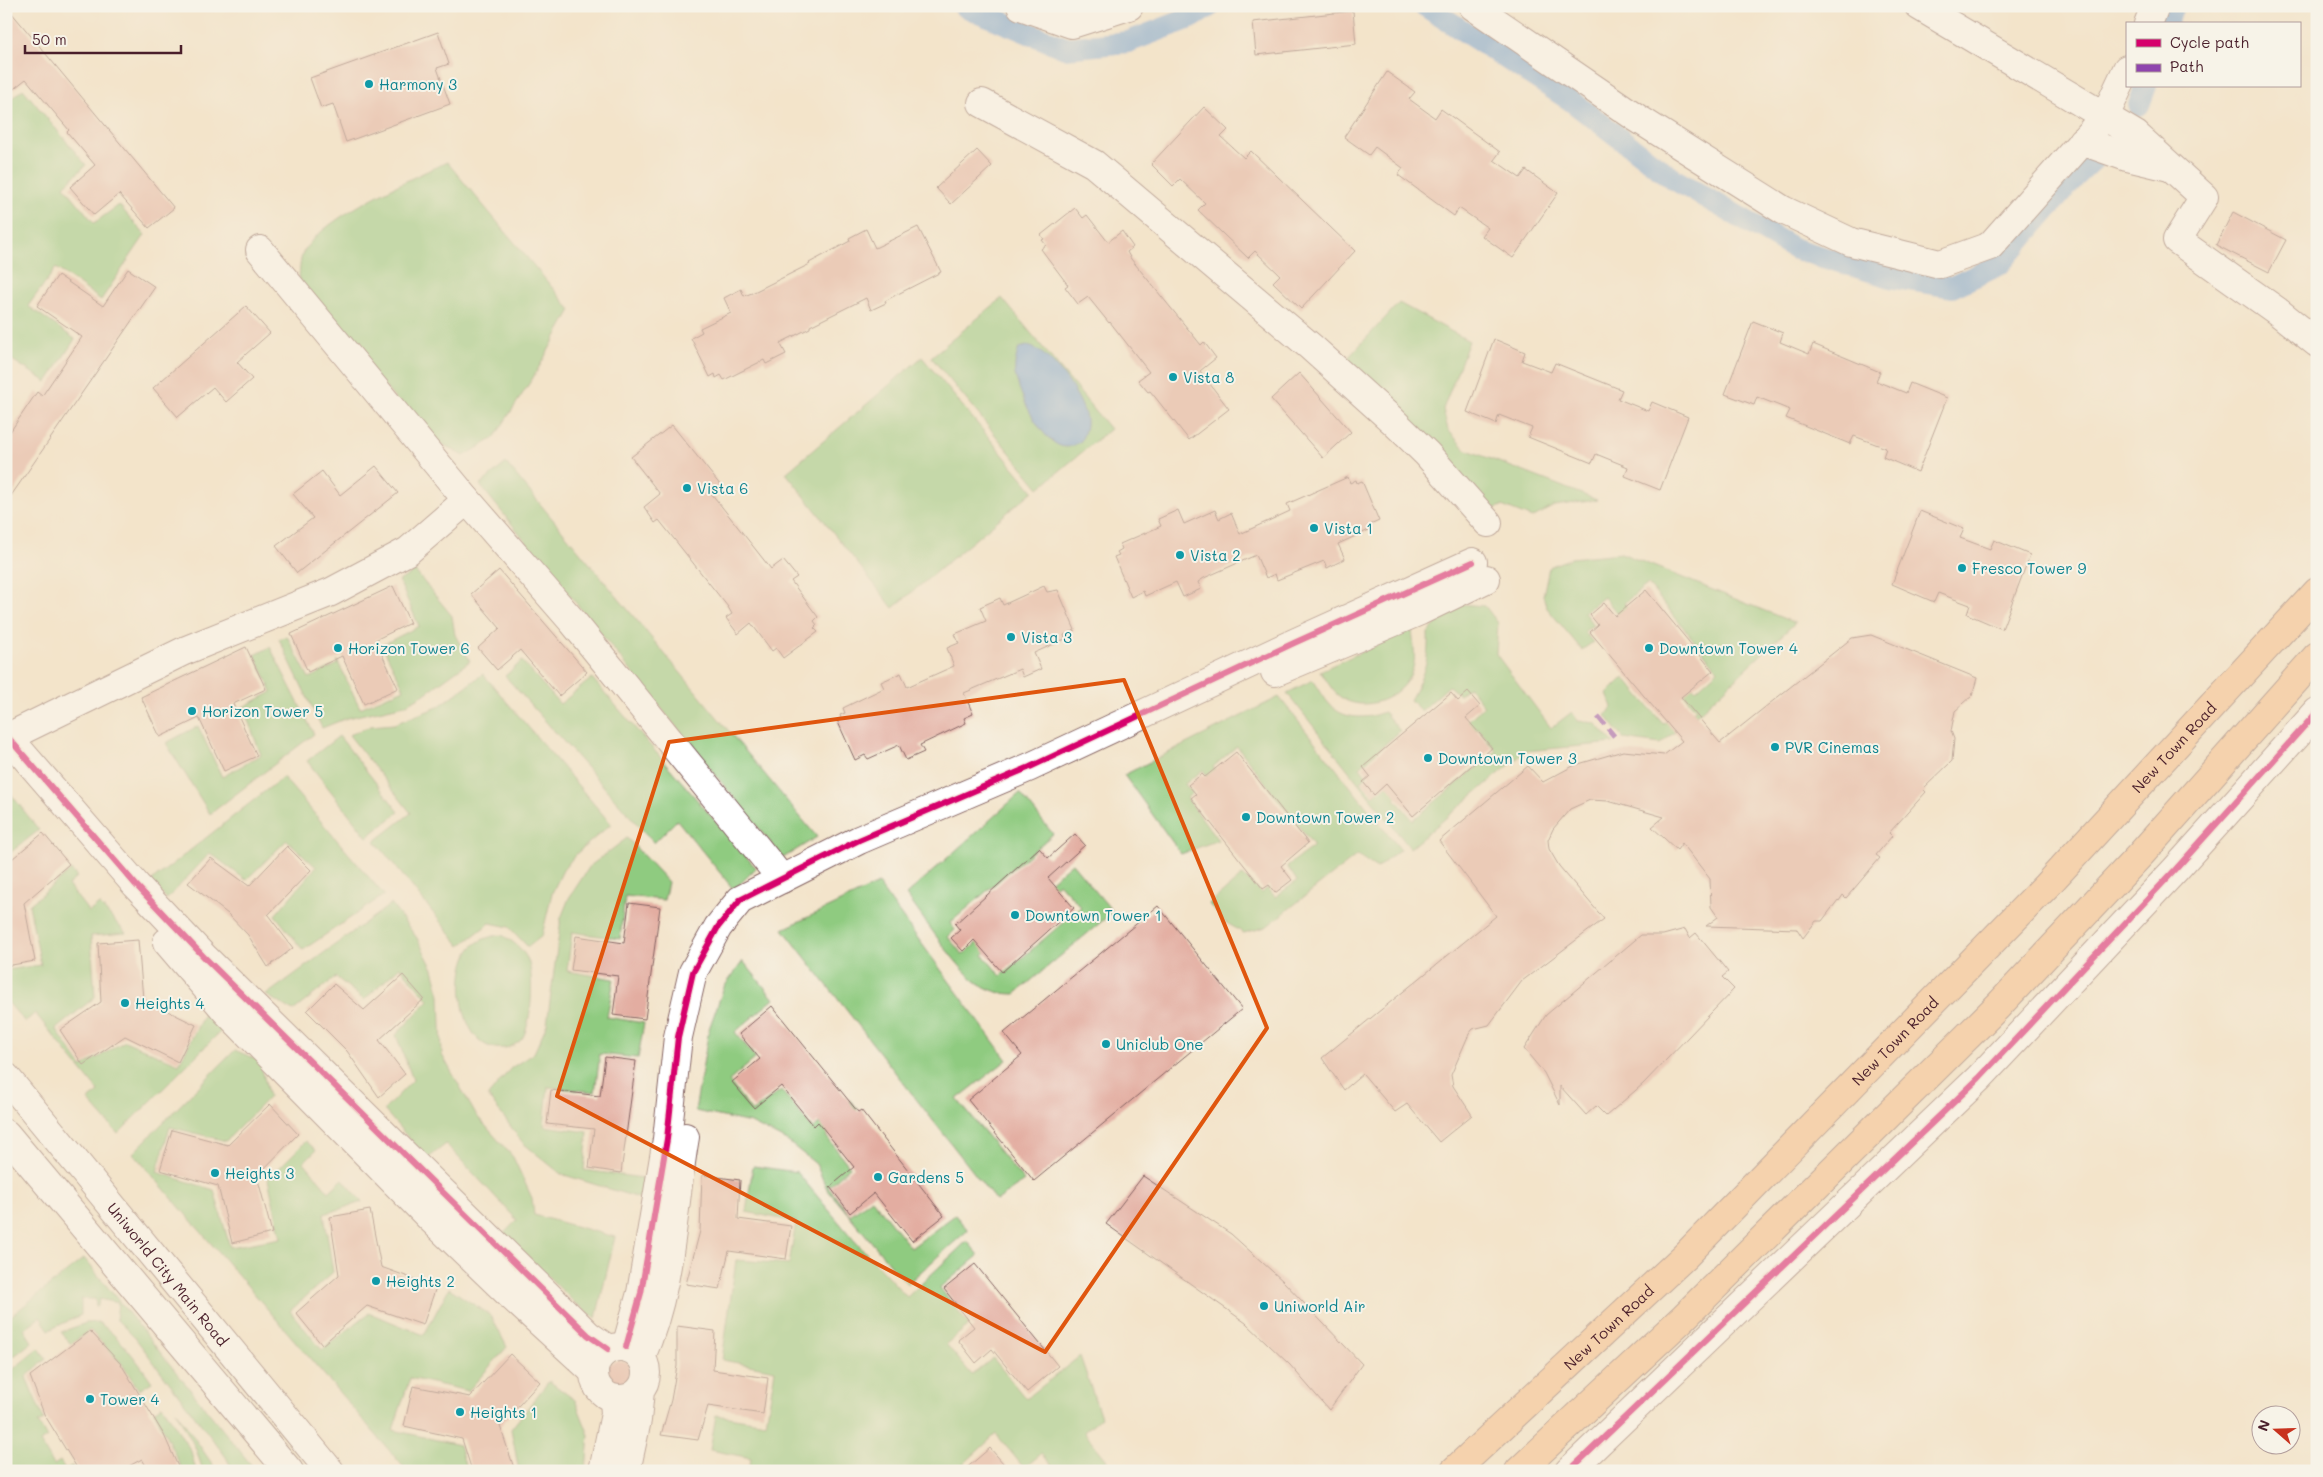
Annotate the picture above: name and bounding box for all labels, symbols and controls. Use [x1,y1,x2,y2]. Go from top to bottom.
scale bar [25,22,181,54]
legend [2126,22,2300,88]
text: 50 m [32,29,67,49]
text: Cycle path [2170,32,2249,52]
text: Path [2170,56,2204,76]
place label: Harmony 3 [379,74,457,94]
marker: Harmony 3 [363,78,375,90]
place label: Vista 8 [1183,367,1234,387]
marker: Vista 8 [1167,371,1179,383]
place label: Vista 6 [697,478,748,498]
marker: Vista 6 [681,482,693,494]
place label: Vista 1 [1324,518,1373,538]
marker: Vista 1 [1308,522,1320,534]
place label: Vista 2 [1190,545,1241,565]
marker: Vista 2 [1174,549,1186,561]
place label: Fresco Tower 9 [1972,558,2087,578]
marker: Fresco Tower 9 [1956,562,1968,574]
place label: Vista 3 [1021,627,1072,647]
marker: Vista 3 [1005,631,1017,643]
place label: Horizon Tower 6 [348,638,470,658]
place label: Downtown Tower 4 [1659,638,1798,658]
marker: Horizon Tower 6 [332,642,344,654]
marker: Downtown Tower 4 [1643,642,1655,654]
street label: New Town Road [2127,698,2221,797]
place label: Horizon Tower 5 [202,701,323,721]
marker: Horizon Tower 5 [186,705,198,717]
place label: PVR Cinemas [1785,737,1879,757]
marker: PVR Cinemas [1769,741,1781,753]
place label: Downtown Tower 3 [1438,748,1577,768]
marker: Downtown Tower 3 [1422,752,1434,764]
place label: Downtown Tower 2 [1256,807,1394,827]
marker: Downtown Tower 2 [1240,811,1252,823]
place label: Downtown Tower 1 [1025,905,1162,925]
marker: Downtown Tower 1 [1009,909,1021,921]
street label: New Town Road [1847,992,1943,1090]
place label: Heights 4 [135,993,204,1013]
marker: Heights 4 [119,997,131,1009]
place label: Uniclub One [1116,1034,1204,1054]
marker: Uniclub One [1100,1038,1112,1050]
place label: Heights 3 [225,1163,294,1183]
marker: Heights 3 [209,1167,221,1179]
place label: Gardens 5 [888,1167,964,1187]
marker: Gardens 5 [872,1171,884,1183]
street label: Uniworld City Main Road [103,1198,233,1350]
place label: Heights 2 [386,1271,455,1291]
marker: Heights 2 [370,1275,382,1287]
street label: New Town Road [1559,1280,1658,1374]
place label: Uniworld Air [1274,1296,1366,1316]
marker: Uniworld Air [1258,1300,1270,1312]
place label: Tower 4 [100,1389,160,1409]
marker: Tower 4 [84,1393,96,1405]
place label: Heights 1 [470,1402,537,1422]
north arrow [2250,1404,2300,1454]
marker: Heights 1 [454,1406,466,1418]
text: N [2253,1417,2274,1434]

